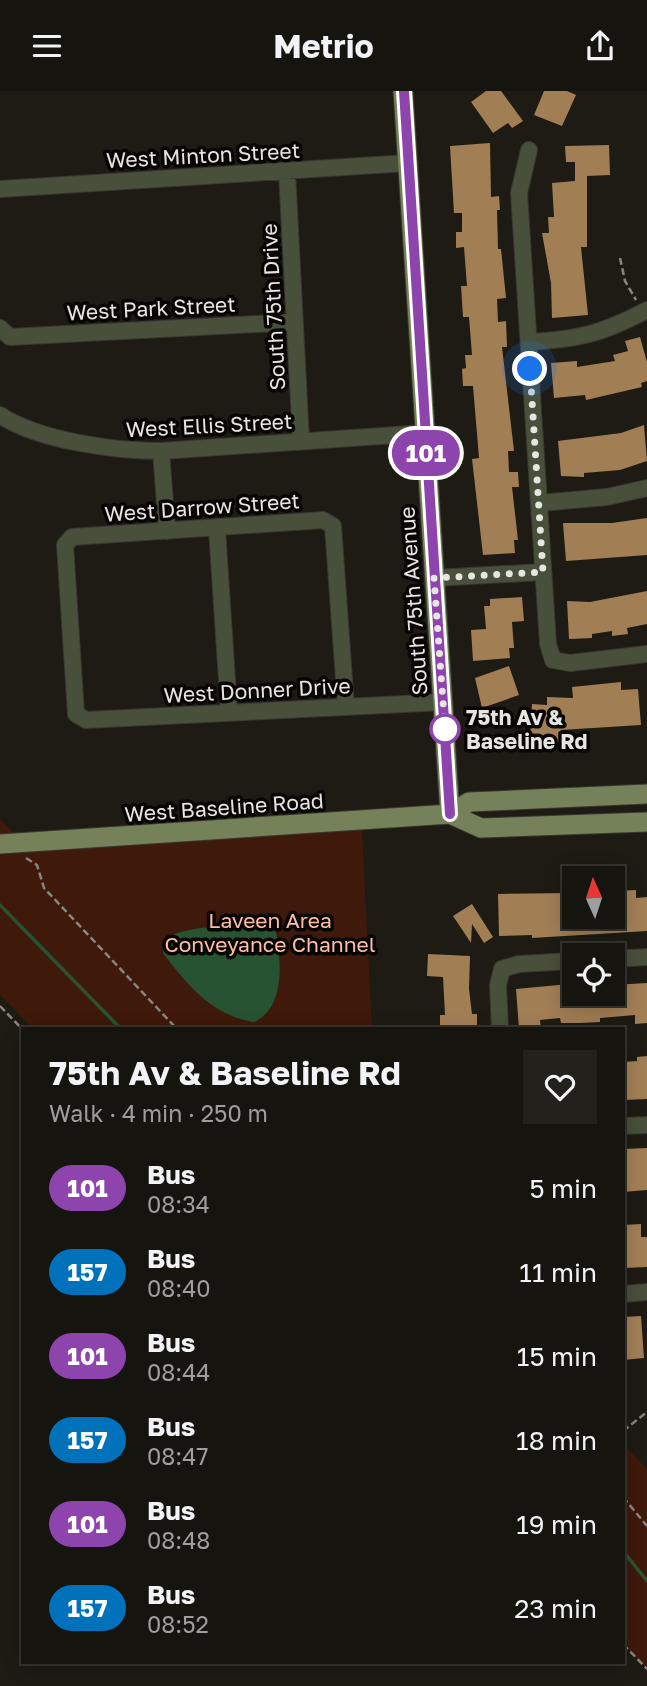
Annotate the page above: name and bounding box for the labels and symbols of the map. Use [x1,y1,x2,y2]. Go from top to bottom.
street label: West Minton Street [105,137,301,173]
street label: South 75th Drive [256,223,290,391]
street label: West Park Street [66,291,236,325]
your location [512,351,547,386]
street label: West Ellis Street [125,408,293,442]
line badge: 101 [386,430,466,476]
street label: West Darrow Street [103,487,301,527]
street label: South 75th Avenue [393,506,433,696]
street label: West Donner Drive [163,672,351,708]
place label: 75th Av & Baseline Rd [466,704,587,754]
marker: 75th Av & Baseline Rd [430,714,460,744]
street label: West Baseline Road [124,787,324,827]
north arrow [562,866,625,929]
park label: Laveen Area Conveyance Channel [164,907,376,957]

